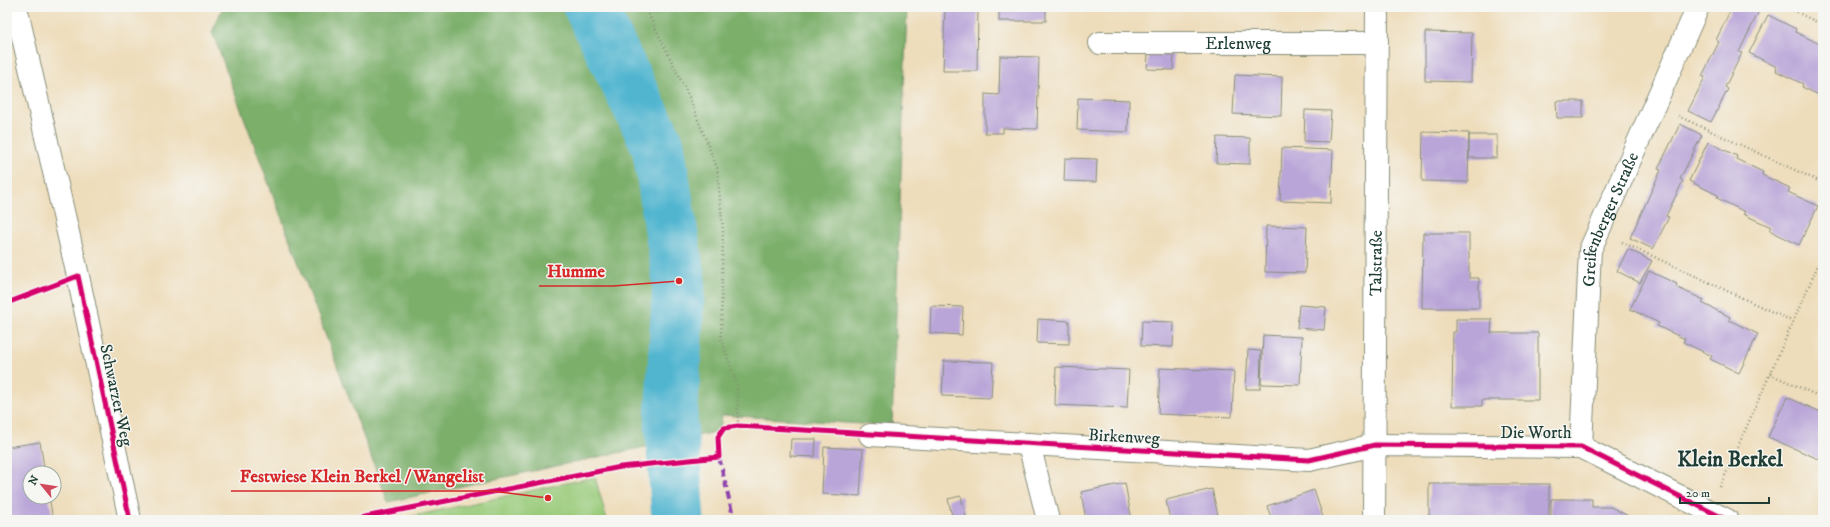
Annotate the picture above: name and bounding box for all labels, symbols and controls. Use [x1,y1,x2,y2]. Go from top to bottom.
street label: Erlenweg [1205,33,1271,55]
street label: Greifenberger Straße [1578,149,1644,287]
street label: Talstraße [1365,230,1388,296]
callout: Humme [539,256,613,286]
text: Humme [547,261,606,283]
street label: Schwarzer Weg [94,342,138,449]
street label: Die Worth [1500,422,1572,444]
street label: Birkenweg [1088,424,1161,450]
district label: Klein Berkel [1677,447,1783,473]
callout: Festwiese Klein Berkel / Wangelist [231,461,492,491]
north arrow [22,465,62,505]
text: Festwiese Klein Berkel / Wangelist [240,466,484,488]
text: N [26,473,43,488]
scale bar [1680,479,1769,505]
text: 20 m [1686,486,1710,501]

